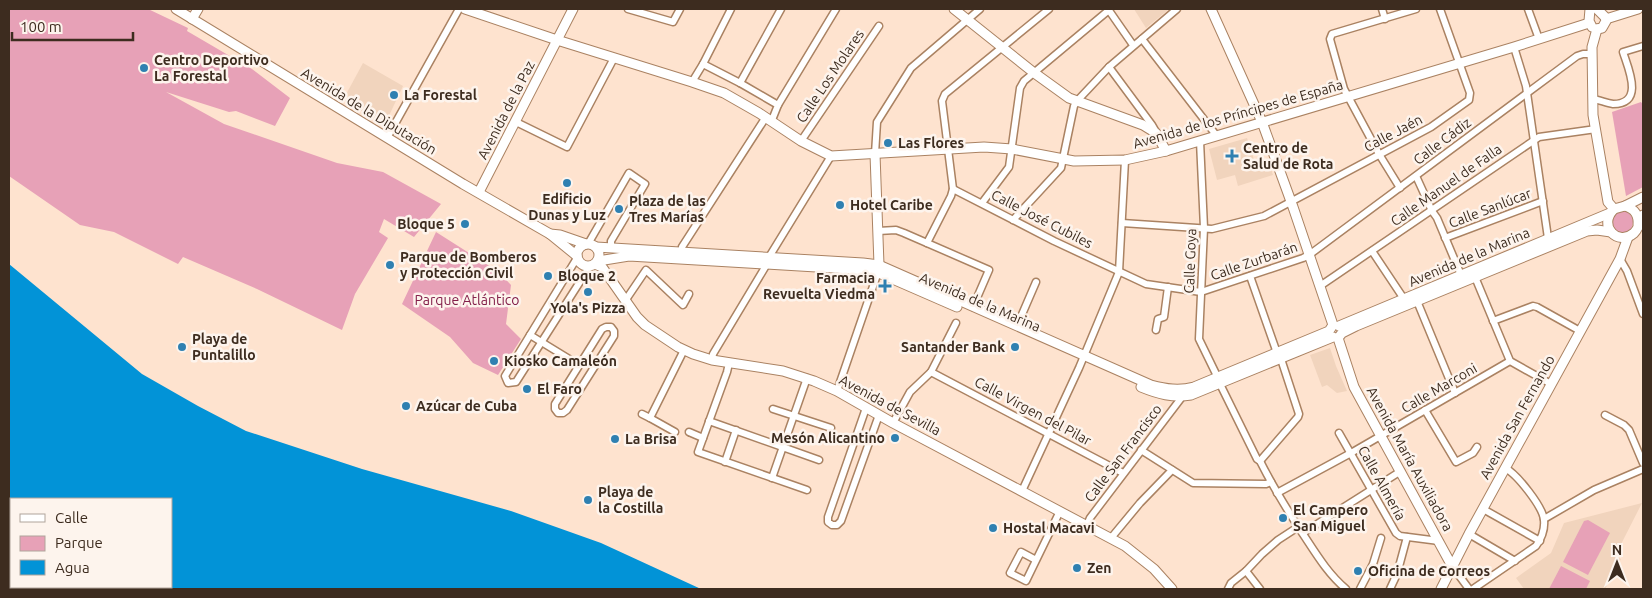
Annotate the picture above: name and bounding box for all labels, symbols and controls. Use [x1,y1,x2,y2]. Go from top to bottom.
scale bar [12,10,134,42]
text: 100 m [20,18,62,35]
street label: Calle Los Molares [793,26,867,126]
place label: Centro Deportivo La Forestal [154,52,269,84]
street label: Avenida de la Paz [474,58,538,162]
marker: Centro Deportivo La Forestal [138,62,150,74]
street label: Avenida de la Diputación [298,64,440,158]
street label: Avenida de los Príncipes de España [1131,76,1345,152]
place label: La Forestal [404,87,477,103]
marker: La Forestal [388,89,400,101]
street label: Calle Jaén [1361,111,1425,155]
street label: Calle Cádiz [1410,114,1474,168]
place label: Las Flores [898,135,965,151]
marker: Las Flores [882,137,894,149]
place label: Centro de Salud de Rota [1243,140,1333,172]
street label: Calle Manuel de Falla [1387,141,1505,229]
marker: Centro de Salud de Rota [1225,149,1239,163]
marker: Edificio Dunas y Luz [561,177,573,189]
street label: Calle Sanlúcar [1446,185,1534,231]
street label: Calle José Cubiles [989,187,1095,251]
place label: Edificio Dunas y Luz [528,191,606,223]
place label: Plaza de las Tres Marías [629,193,706,225]
place label: Hotel Caribe [850,197,933,213]
marker: Hotel Caribe [834,199,846,211]
marker: Plaza de las Tres Marías [613,203,625,215]
place label: Bloque 5 [397,216,455,232]
marker: Bloque 5 [459,218,471,230]
street label: Avenida de la Marina [1406,224,1532,290]
street label: Calle Goya [1181,228,1199,294]
street label: Calle Zurbarán [1208,239,1300,283]
place label: Parque de Bomberos y Protección Civil [400,249,537,281]
marker: Parque de Bomberos y Protección Civil [384,259,396,271]
place label: Bloque 2 [558,268,616,284]
street label: Avenida de la Marina [917,269,1043,335]
marker: Bloque 2 [542,270,554,282]
place label: Farmacia Revuelta Viedma [763,270,875,302]
marker: Farmacia Revuelta Viedma [879,280,891,292]
marker: Yola's Pizza [582,286,594,298]
park label: Parque Atlántico [415,292,519,308]
place label: Yola's Pizza [550,300,626,316]
place label: Playa de Puntalillo [192,331,256,363]
place label: Santander Bank [901,339,1005,355]
marker: Playa de Puntalillo [176,341,188,353]
marker: Santander Bank [1009,341,1021,353]
street label: Avenida San Fernando [1476,352,1558,482]
place label: Kiosko Camaleón [504,353,617,369]
marker: Kiosko Camaleón [488,355,500,367]
street label: Calle Marconi [1398,360,1480,416]
street label: Avenida de Sevilla [837,372,943,438]
street label: Calle Virgen del Pilar [972,373,1095,449]
place label: El Faro [537,381,582,397]
marker: El Faro [521,383,533,395]
street label: Avenida María Auxiliadora [1364,384,1456,534]
place label: Azúcar de Cuba [416,398,517,414]
marker: Azúcar de Cuba [400,400,412,412]
street label: Calle San Francisco [1081,401,1165,505]
place label: Mesón Alicantino [771,430,885,446]
place label: La Brisa [625,431,677,447]
marker: Mesón Alicantino [889,432,901,444]
marker: La Brisa [609,433,621,445]
street label: Calle Almería [1355,443,1409,523]
place label: Playa de la Costilla [598,484,663,516]
marker: Playa de la Costilla [582,494,594,506]
legend [10,498,172,588]
place label: El Campero San Miguel [1293,502,1368,534]
text: Calle [55,509,88,526]
marker: El Campero San Miguel [1277,512,1289,524]
place label: Hostal Macavi [1003,520,1095,536]
marker: Hostal Macavi [987,522,999,534]
text: Parque [55,534,103,551]
north arrow [1592,538,1642,588]
text: N [1612,542,1622,558]
text: Agua [55,559,90,576]
place label: Zen [1087,560,1112,576]
marker: Zen [1071,562,1083,574]
place label: Oficina de Correos [1368,563,1490,579]
marker: Oficina de Correos [1352,565,1364,577]

